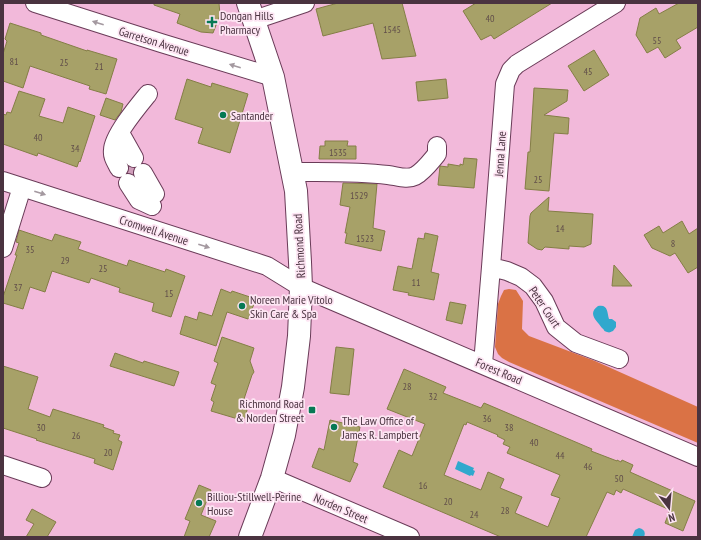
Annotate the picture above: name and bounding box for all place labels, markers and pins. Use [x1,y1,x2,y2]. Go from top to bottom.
place label: Dongan Hills Pharmacy [220,8,273,37]
marker: Dongan Hills Pharmacy [207,17,217,27]
place label: Santander [231,108,274,123]
marker: Santander [218,110,228,120]
place label: Noreen Marie Vitolo Skin Care & Spa [250,292,333,321]
marker: Noreen Marie Vitolo Skin Care & Spa [237,301,247,311]
place label: Richmond Road & Norden Street [236,396,305,425]
marker: Richmond Road & Norden Street [307,405,317,415]
place label: The Law Office of James R. Lampbert [341,413,419,442]
marker: The Law Office of James R. Lampbert [329,422,339,432]
place label: Billiou-Stillwell-Perine House [207,489,301,518]
marker: Billiou-Stillwell-Perine House [194,498,204,508]

